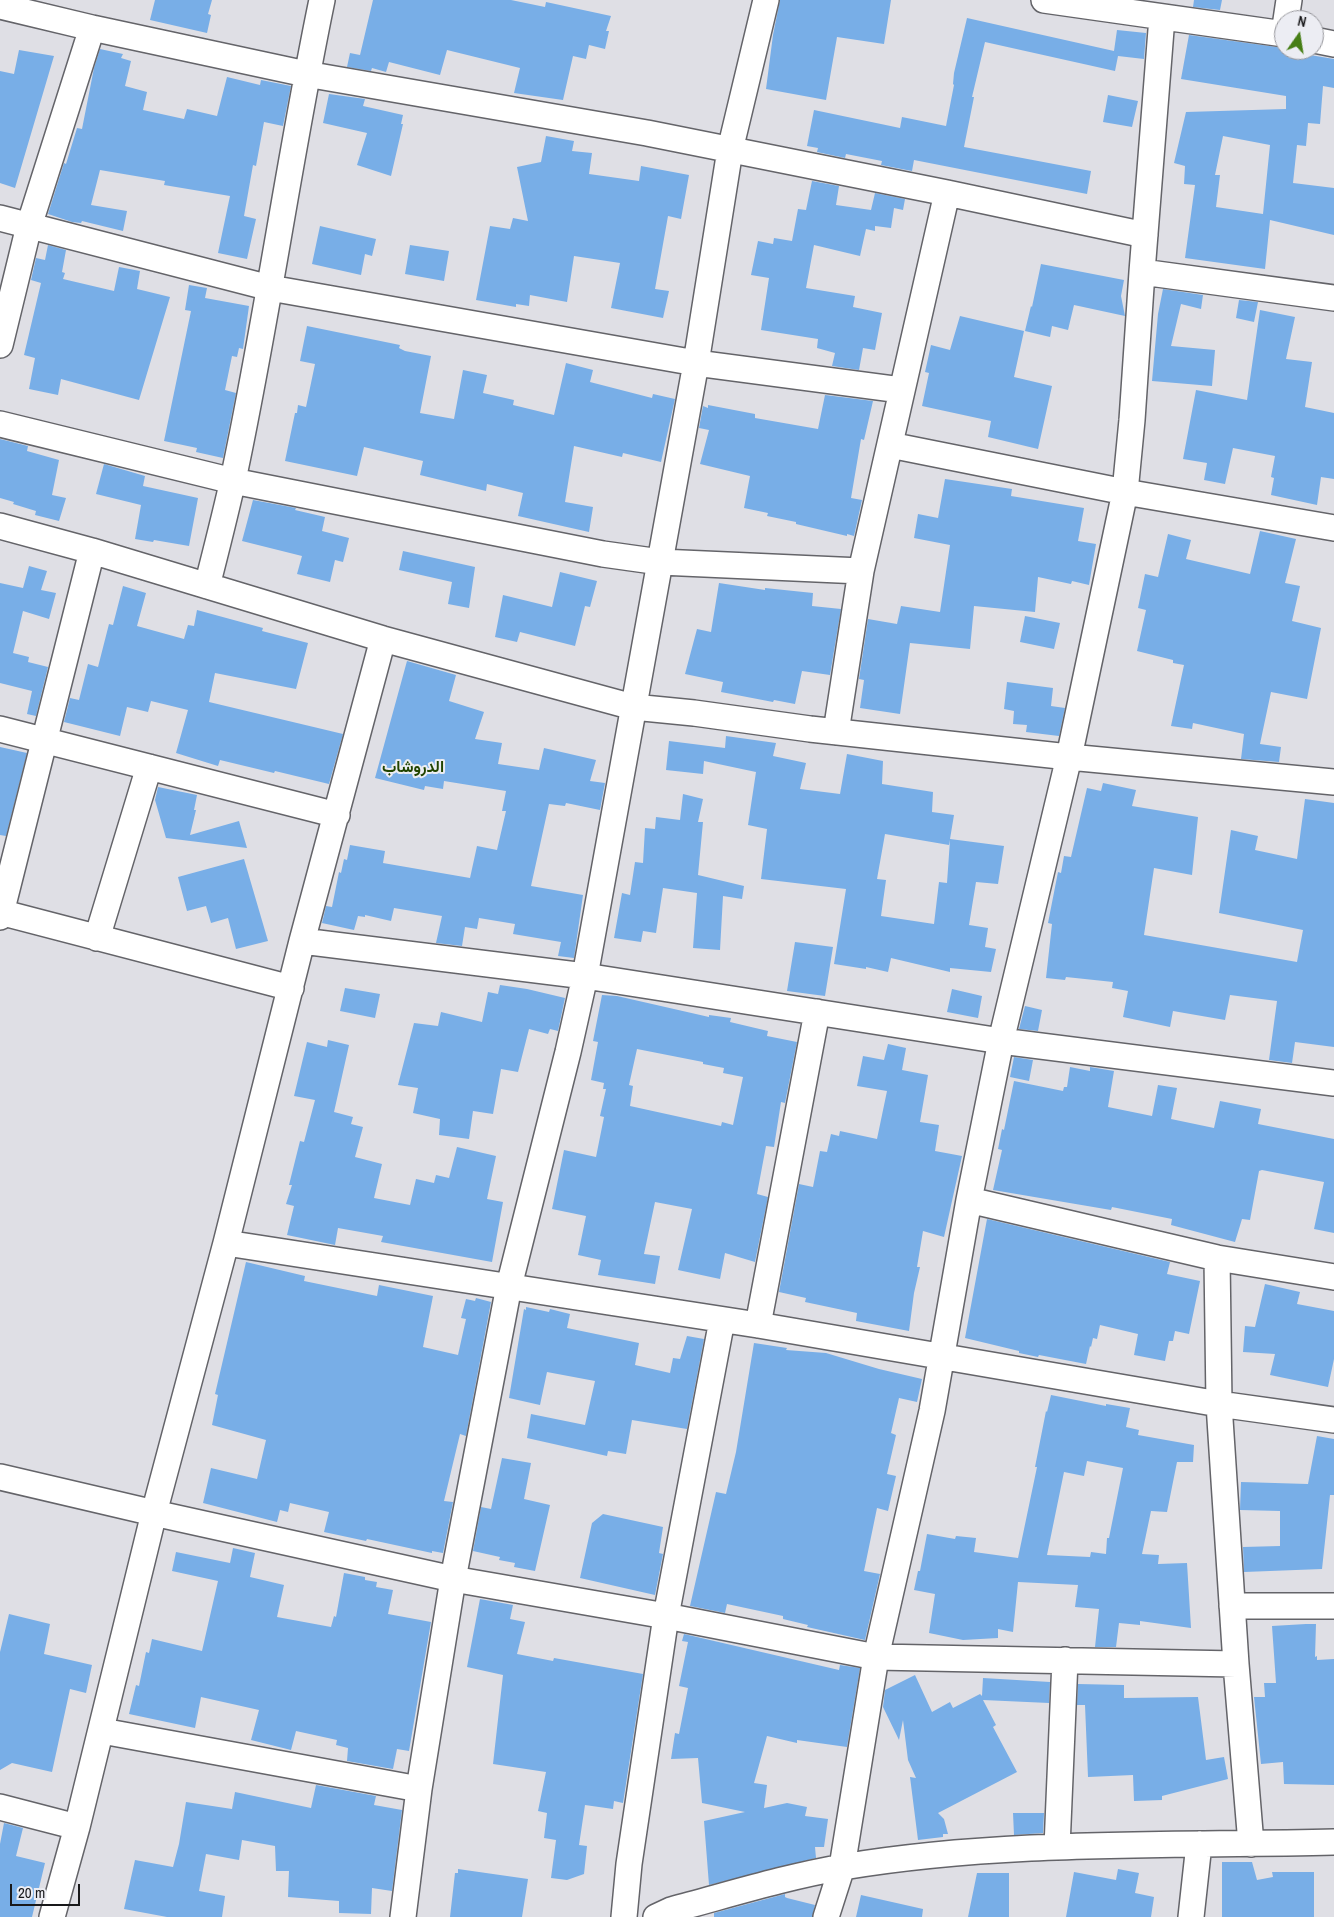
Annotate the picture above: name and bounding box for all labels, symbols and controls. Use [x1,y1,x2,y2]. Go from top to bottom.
north arrow [1274,10,1324,60]
text: N [1296,12,1308,31]
district label: الدروشاب [382,758,444,778]
scale bar [12,1874,82,1906]
text: 20 m [18,1882,45,1903]

